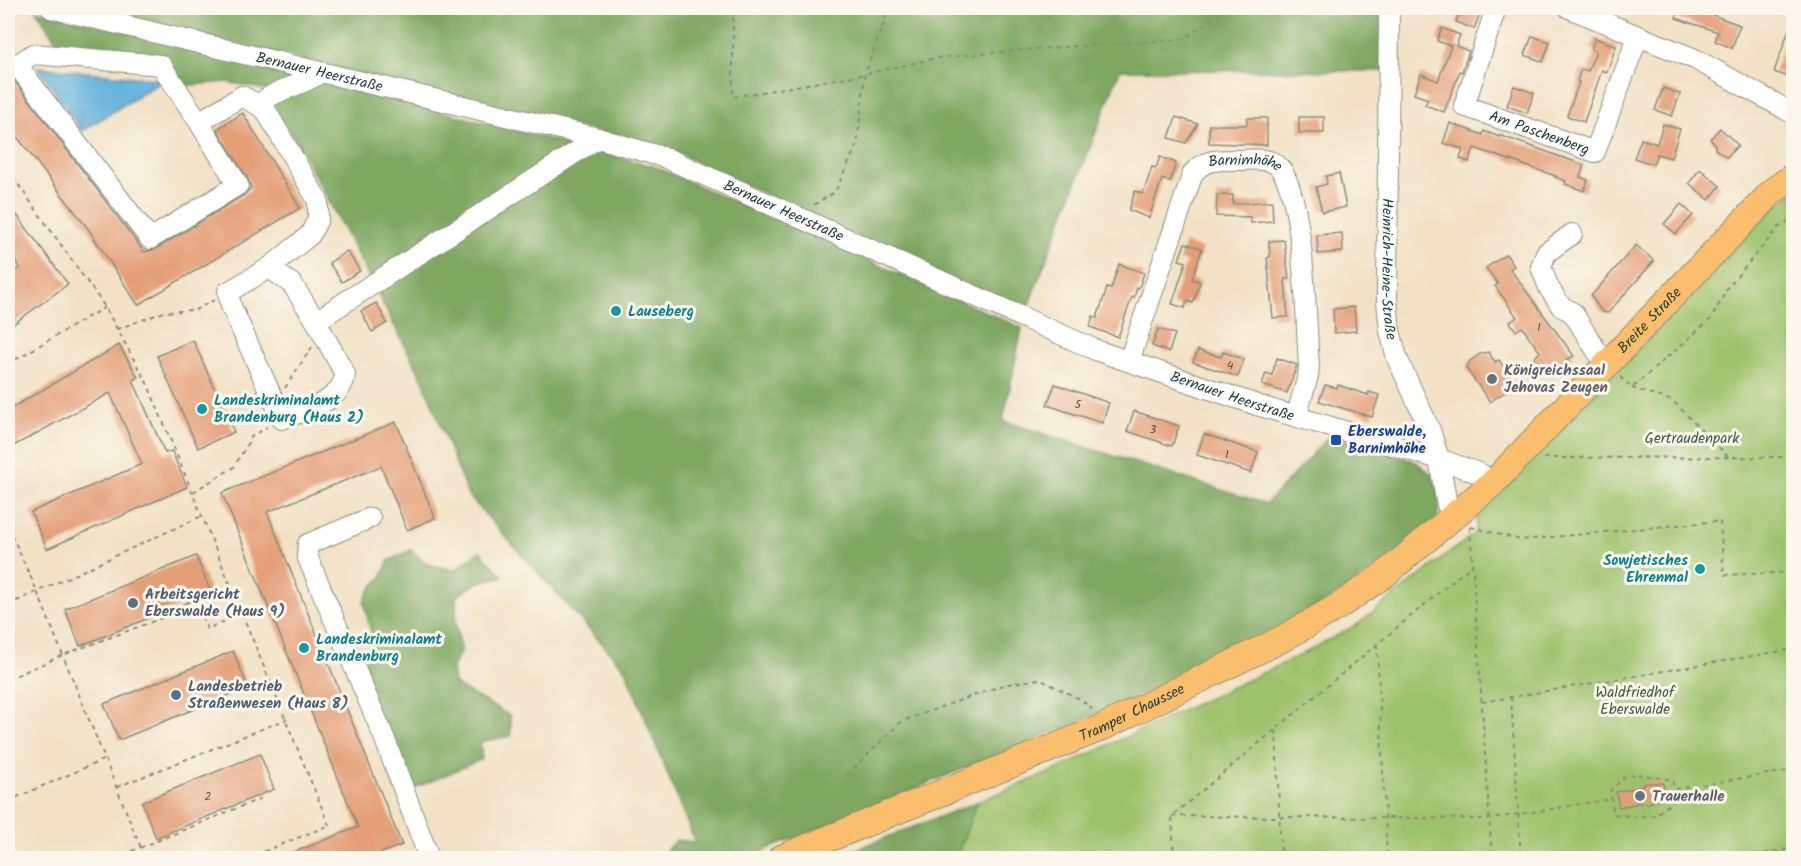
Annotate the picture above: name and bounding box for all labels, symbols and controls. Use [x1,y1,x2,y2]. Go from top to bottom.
street label: Bernauer Heerstraße [253,46,385,100]
street label: Am Paschenberg [1486,105,1593,162]
street label: Barnimhöhe [1206,148,1288,178]
street label: Bernauer Heerstraße [719,174,848,249]
street label: Heinrich-Heine-Straße [1374,198,1403,343]
street label: Breite Straße [1612,282,1688,360]
place label: Lauseberg [628,300,694,324]
marker: Lauseberg [609,304,623,318]
house number: 1 [1537,318,1541,337]
house number: 4 [1227,356,1234,375]
place label: Königreichssaal Jehovas Zeugen [1504,359,1608,400]
street label: Bernauer Heerstraße [1167,365,1297,429]
marker: Königreichssaal Jehovas Zeugen [1485,372,1499,386]
place label: Landeskriminalamt Brandenburg (Haus 2) [214,389,364,430]
house number: 5 [1075,395,1083,414]
marker: Landeskriminalamt Brandenburg (Haus 2) [195,402,209,416]
house number: 3 [1150,420,1157,439]
place label: Eberswalde, Barnimhöhe [1348,420,1427,461]
park label: Gertraudenpark [1645,427,1740,451]
marker: Eberswalde, Barnimhöhe [1329,433,1343,447]
house number: 1 [1225,445,1229,464]
place label: Sowjetisches Ehrenmal [1603,549,1688,590]
marker: Sowjetisches Ehrenmal [1693,562,1707,576]
place label: Arbeitsgericht Eberswalde (Haus 9) [145,583,285,624]
marker: Arbeitsgericht Eberswalde (Haus 9) [126,596,140,610]
place label: Landeskriminalamt Brandenburg [316,628,442,669]
marker: Landeskriminalamt Brandenburg [297,641,311,655]
place label: Landesbetrieb Straßenwesen (Haus 8) [188,675,349,716]
street label: Tramper Chaussee [1076,677,1189,749]
park label: Waldfriedhof Eberswalde [1596,681,1676,722]
marker: Landesbetrieb Straßenwesen (Haus 8) [169,688,183,702]
place label: Trauerhalle [1652,785,1725,809]
house number: 2 [205,787,212,806]
marker: Trauerhalle [1633,789,1647,803]

